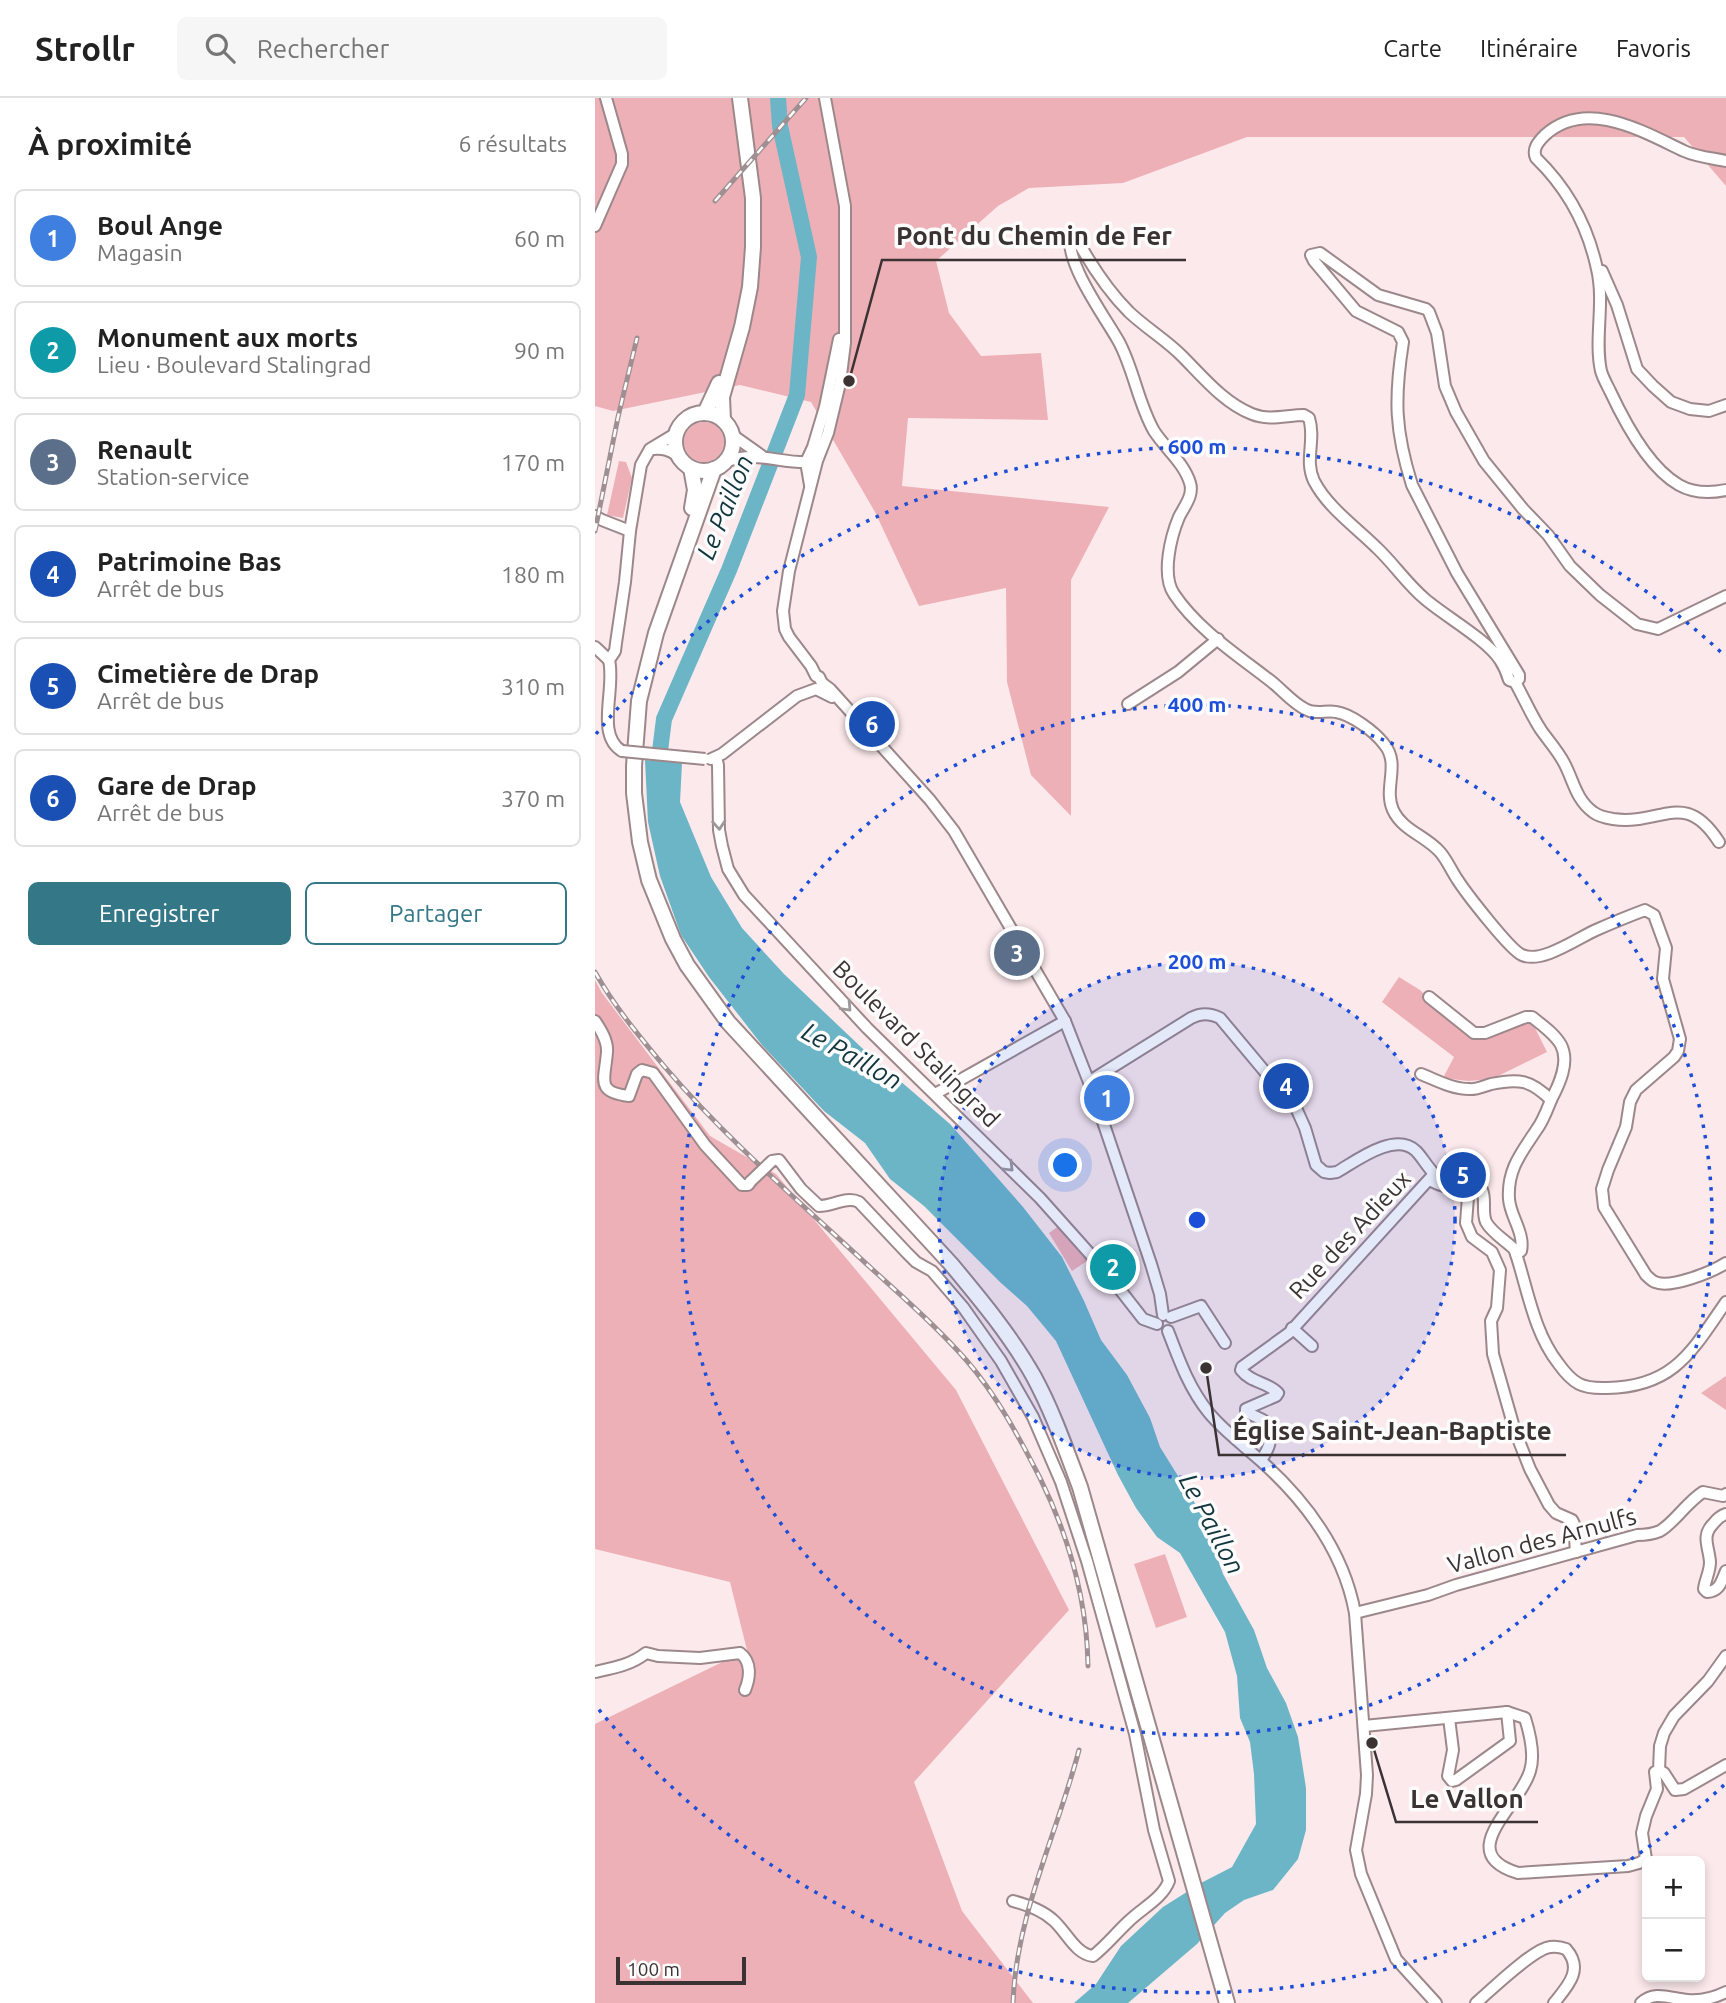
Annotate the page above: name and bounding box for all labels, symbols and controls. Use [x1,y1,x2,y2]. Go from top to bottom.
search box [177,17,667,80]
icon: search [201,29,239,67]
text: Strollr [35,30,135,67]
text: Rechercher [257,34,389,63]
text: Carte [1383,35,1442,62]
text: Itinéraire [1480,35,1578,62]
text: Favoris [1616,35,1691,62]
text: À proximité [28,127,192,161]
text: 6 résultats [458,131,567,156]
text: Boul Ange [97,211,223,240]
callout: Pont du Chemin de Fer [882,213,1186,260]
text: Pont du Chemin de Fer [896,221,1172,250]
text: 1 [47,226,59,251]
text: 60 m [514,226,565,251]
text: Magasin [97,240,183,265]
text: Monument aux morts [97,323,358,352]
text: 2 [47,338,59,363]
text: 90 m [514,338,565,363]
text: Lieu · Boulevard Stalingrad [97,352,371,377]
text: 600 m [1168,434,1226,458]
text: Renault [97,435,192,464]
text: 3 [47,450,59,475]
text: 170 m [501,450,565,475]
water label: Le Paillon [691,451,759,563]
text: Station-service [97,464,250,489]
text: Patrimoine Bas [97,547,282,576]
text: 4 [47,562,59,587]
text: 180 m [501,562,565,587]
text: Arrêt de bus [97,576,224,601]
text: Cimetière de Drap [97,659,319,688]
text: 5 [47,674,59,699]
text: 310 m [501,674,565,699]
text: Arrêt de bus [97,688,224,713]
text: 400 m [1168,692,1226,716]
pin: 6 [849,698,895,750]
text: Gare de Drap [97,771,257,800]
text: 6 [47,786,59,811]
text: 370 m [501,786,565,811]
text: Arrêt de bus [97,800,224,825]
one-way arrow [711,820,726,831]
button: Enregistrer [28,882,291,945]
button: Partager [305,882,567,945]
pin: 3 [994,927,1040,979]
text: 200 m [1168,949,1226,973]
street label: Boulevard Stalingrad [827,955,1005,1133]
one-way arrow [839,999,852,1012]
water label: Le Paillon [797,1016,907,1095]
pin: 4 [1263,1060,1309,1112]
pin: 1 [1084,1072,1130,1124]
your location [1048,1148,1082,1182]
pin: 5 [1440,1149,1486,1201]
one-way arrow [1000,1159,1013,1172]
street label: Rue des Adieux [1283,1165,1416,1304]
centre of rings [1185,1208,1209,1232]
pin: 2 [1090,1241,1136,1293]
callout: Église Saint-Jean-Baptiste [1219,1408,1566,1455]
text: Église Saint-Jean-Baptiste [1232,1415,1552,1445]
water label: Le Paillon [1174,1469,1251,1579]
street label: Vallon des Arnulfs [1445,1502,1639,1579]
callout: Le Vallon [1396,1775,1538,1822]
text: Le Vallon [1410,1784,1524,1813]
map controls [1642,1856,1705,1982]
button: + [1642,1856,1705,1919]
button: − [1642,1919,1705,1982]
scale bar [616,1954,745,1986]
text: 100 m [627,1958,680,1980]

